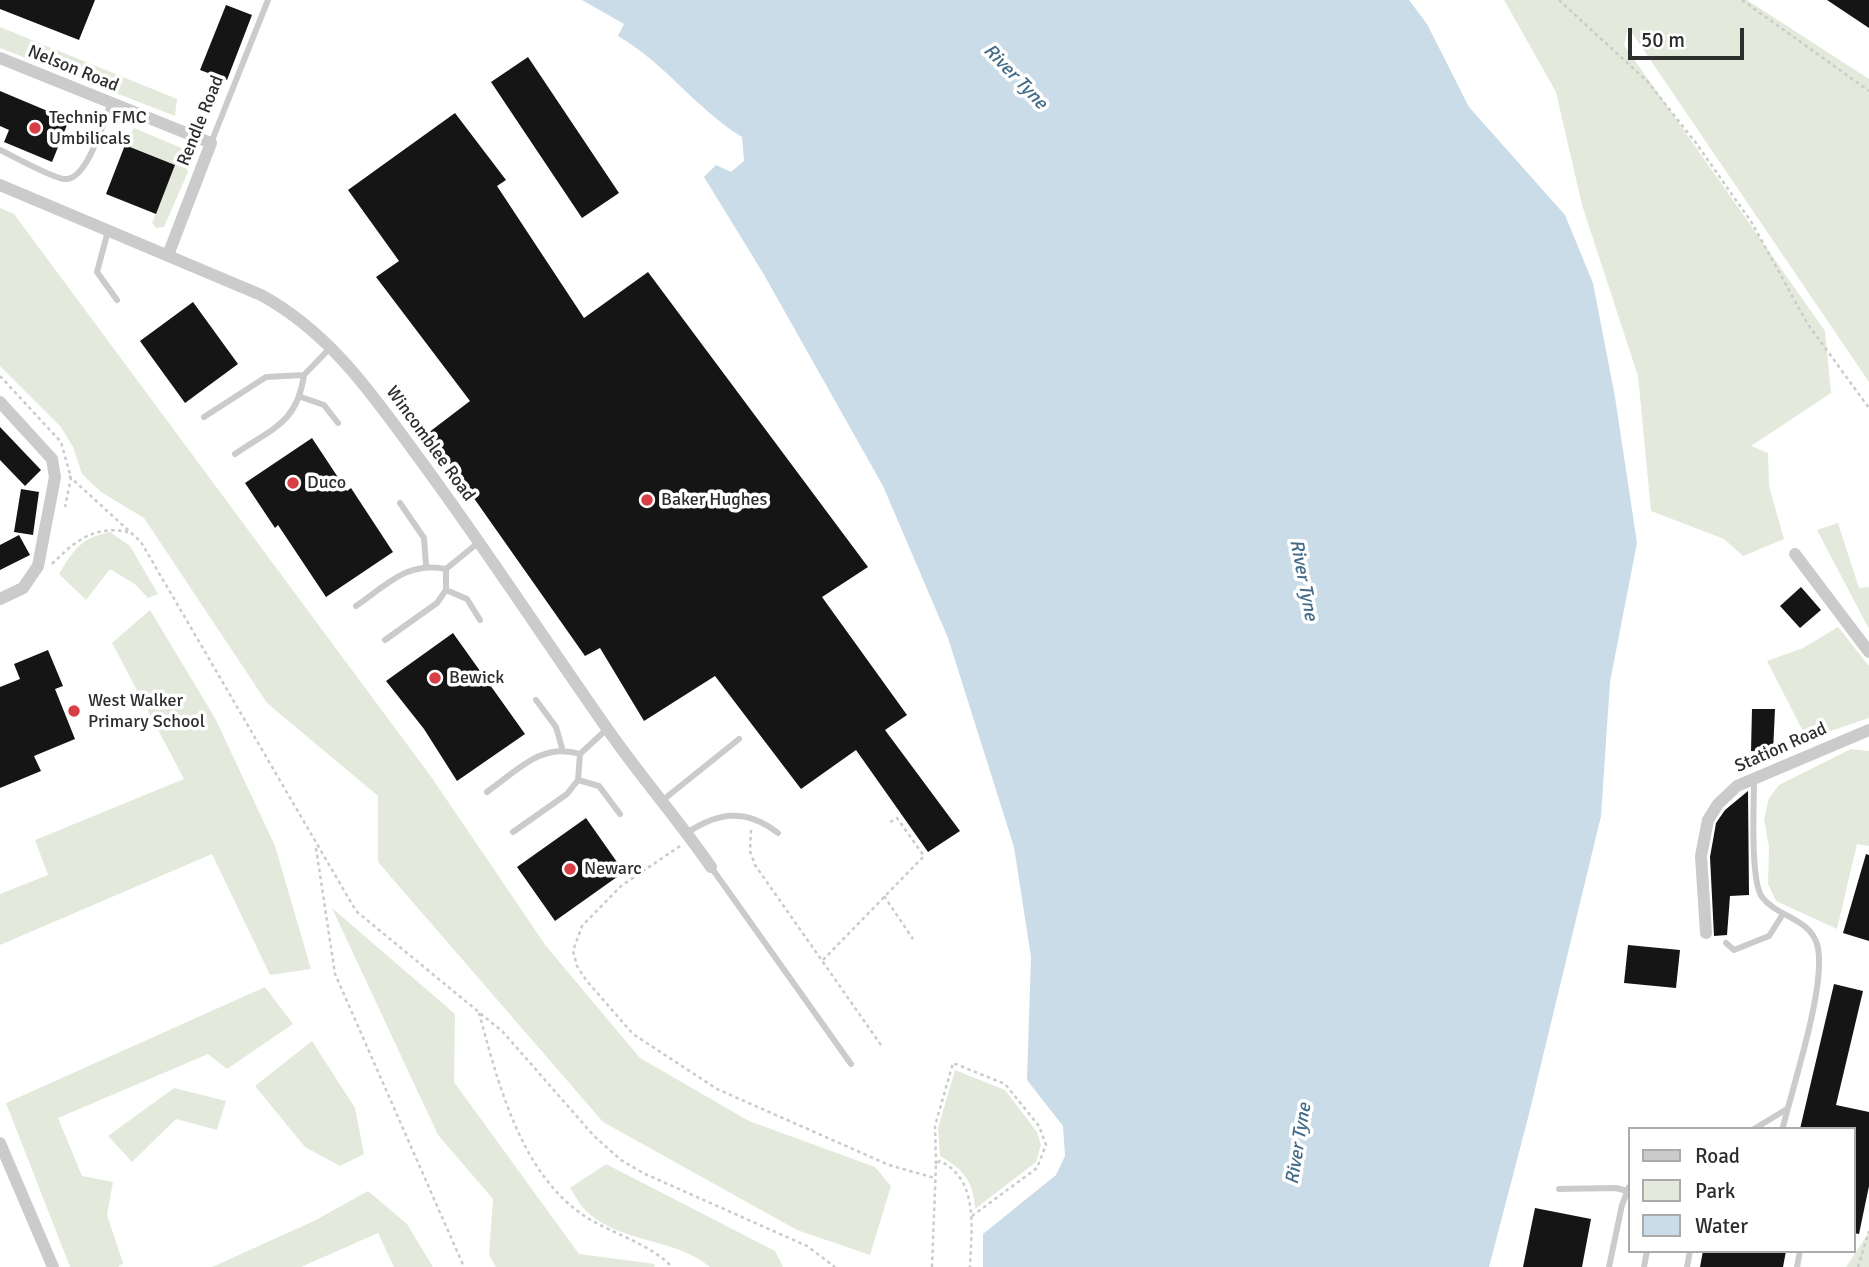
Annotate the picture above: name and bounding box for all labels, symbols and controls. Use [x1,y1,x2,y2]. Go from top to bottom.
scale bar [1631,14,1746,58]
text: 50 m [1641,27,1685,53]
water label: River Tyne [978,40,1052,114]
street label: Nelson Road [24,41,122,97]
street label: Rendle Road [173,73,229,169]
place label: Technip FMC Umbilicals [49,107,147,150]
marker: Technip FMC Umbilicals [27,120,43,136]
street label: Wincomblee Road [381,382,479,506]
place label: Duco [307,472,346,494]
marker: Duco [285,475,301,491]
place label: Baker Hughes [661,489,767,511]
marker: Baker Hughes [639,492,655,508]
water label: River Tyne [1284,537,1322,623]
place label: Bewick [449,667,504,689]
marker: Bewick [427,670,443,686]
place label: West Walker Primary School [88,690,205,732]
marker: West Walker Primary School [66,703,82,719]
street label: Station Road [1732,718,1830,778]
place label: Newarc [584,858,642,880]
marker: Newarc [562,861,578,877]
water label: River Tyne [1281,1102,1317,1186]
legend [1628,1127,1855,1253]
text: Road [1695,1143,1740,1169]
text: Park [1695,1178,1735,1204]
text: Water [1695,1213,1748,1239]

